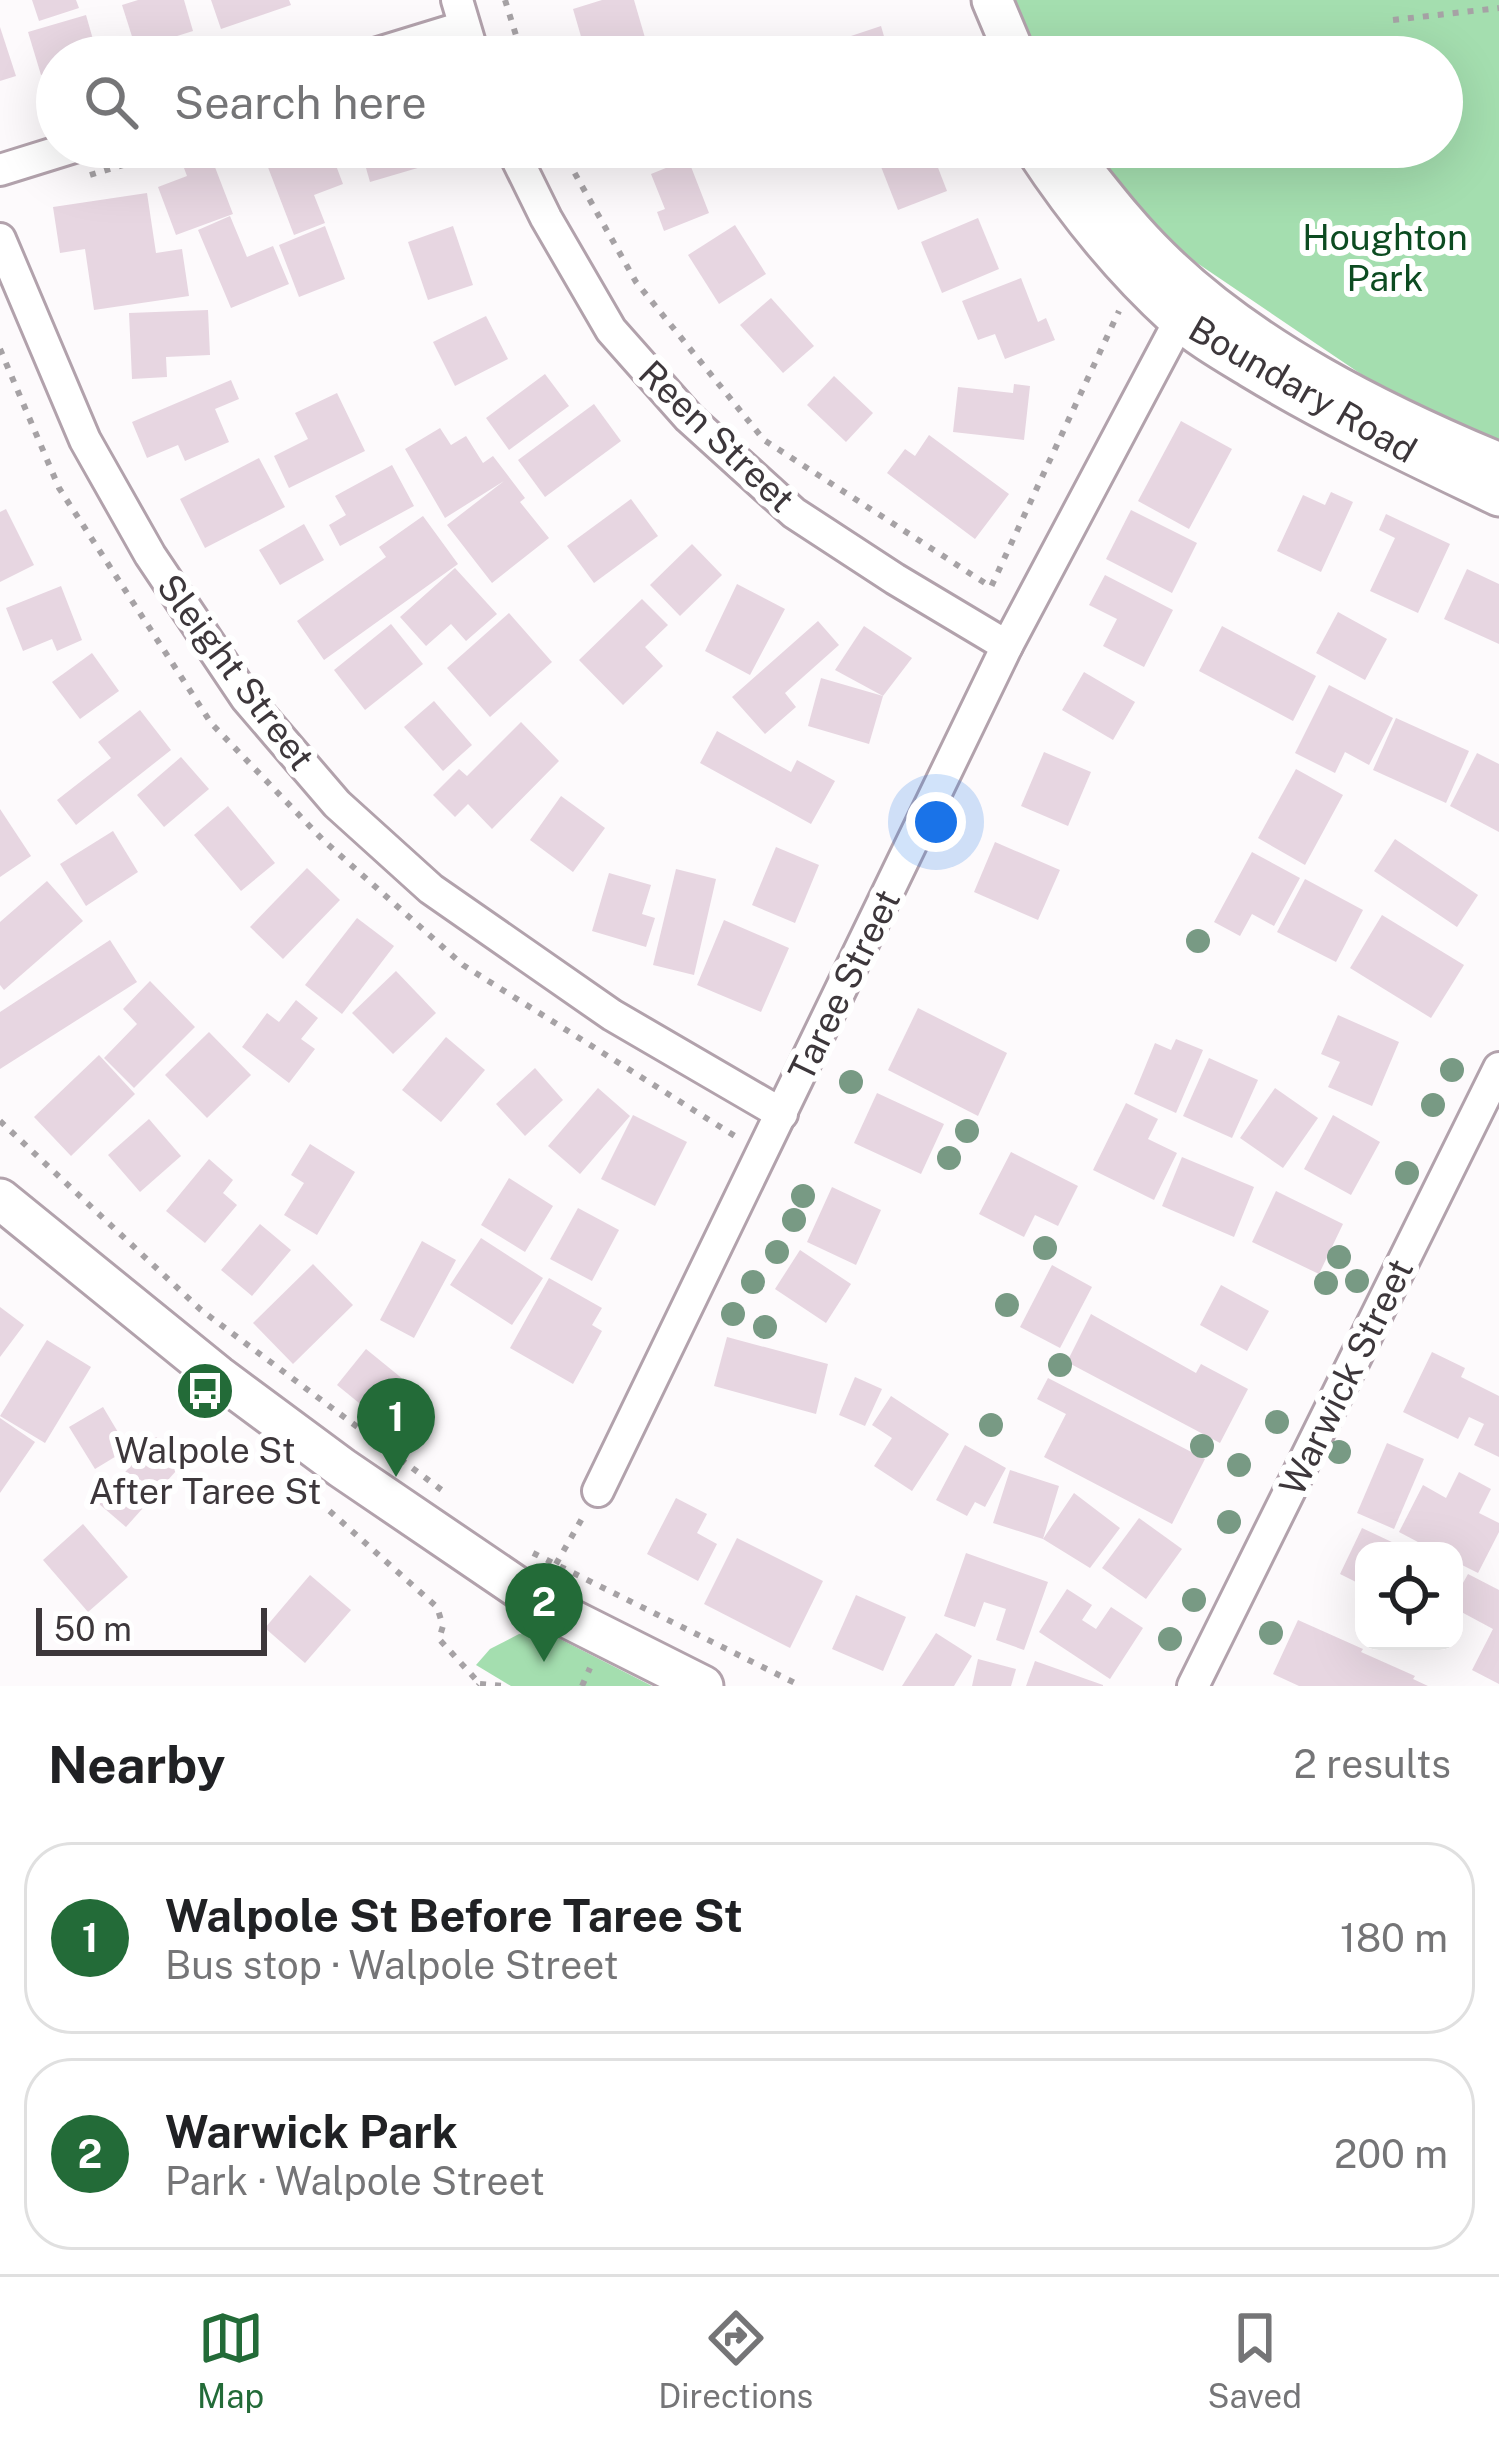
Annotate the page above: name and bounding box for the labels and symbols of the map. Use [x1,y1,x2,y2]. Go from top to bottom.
park label: Houghton Park [1302,216,1468,299]
street label: Boundary Road [1182,307,1424,471]
street label: Reen Street [631,352,803,520]
street label: Sleight Street [149,566,323,778]
your location [906,792,966,852]
street label: Taree Street [780,883,908,1087]
street label: Warwick Street [1271,1252,1421,1502]
bus stop icon: Walpole St After Taree St [174,1360,236,1422]
pin: 1 [357,1378,435,1477]
place label: Walpole St After Taree St [88,1429,322,1512]
pin: 2 [505,1563,583,1662]
scale bar [36,1602,267,1655]

